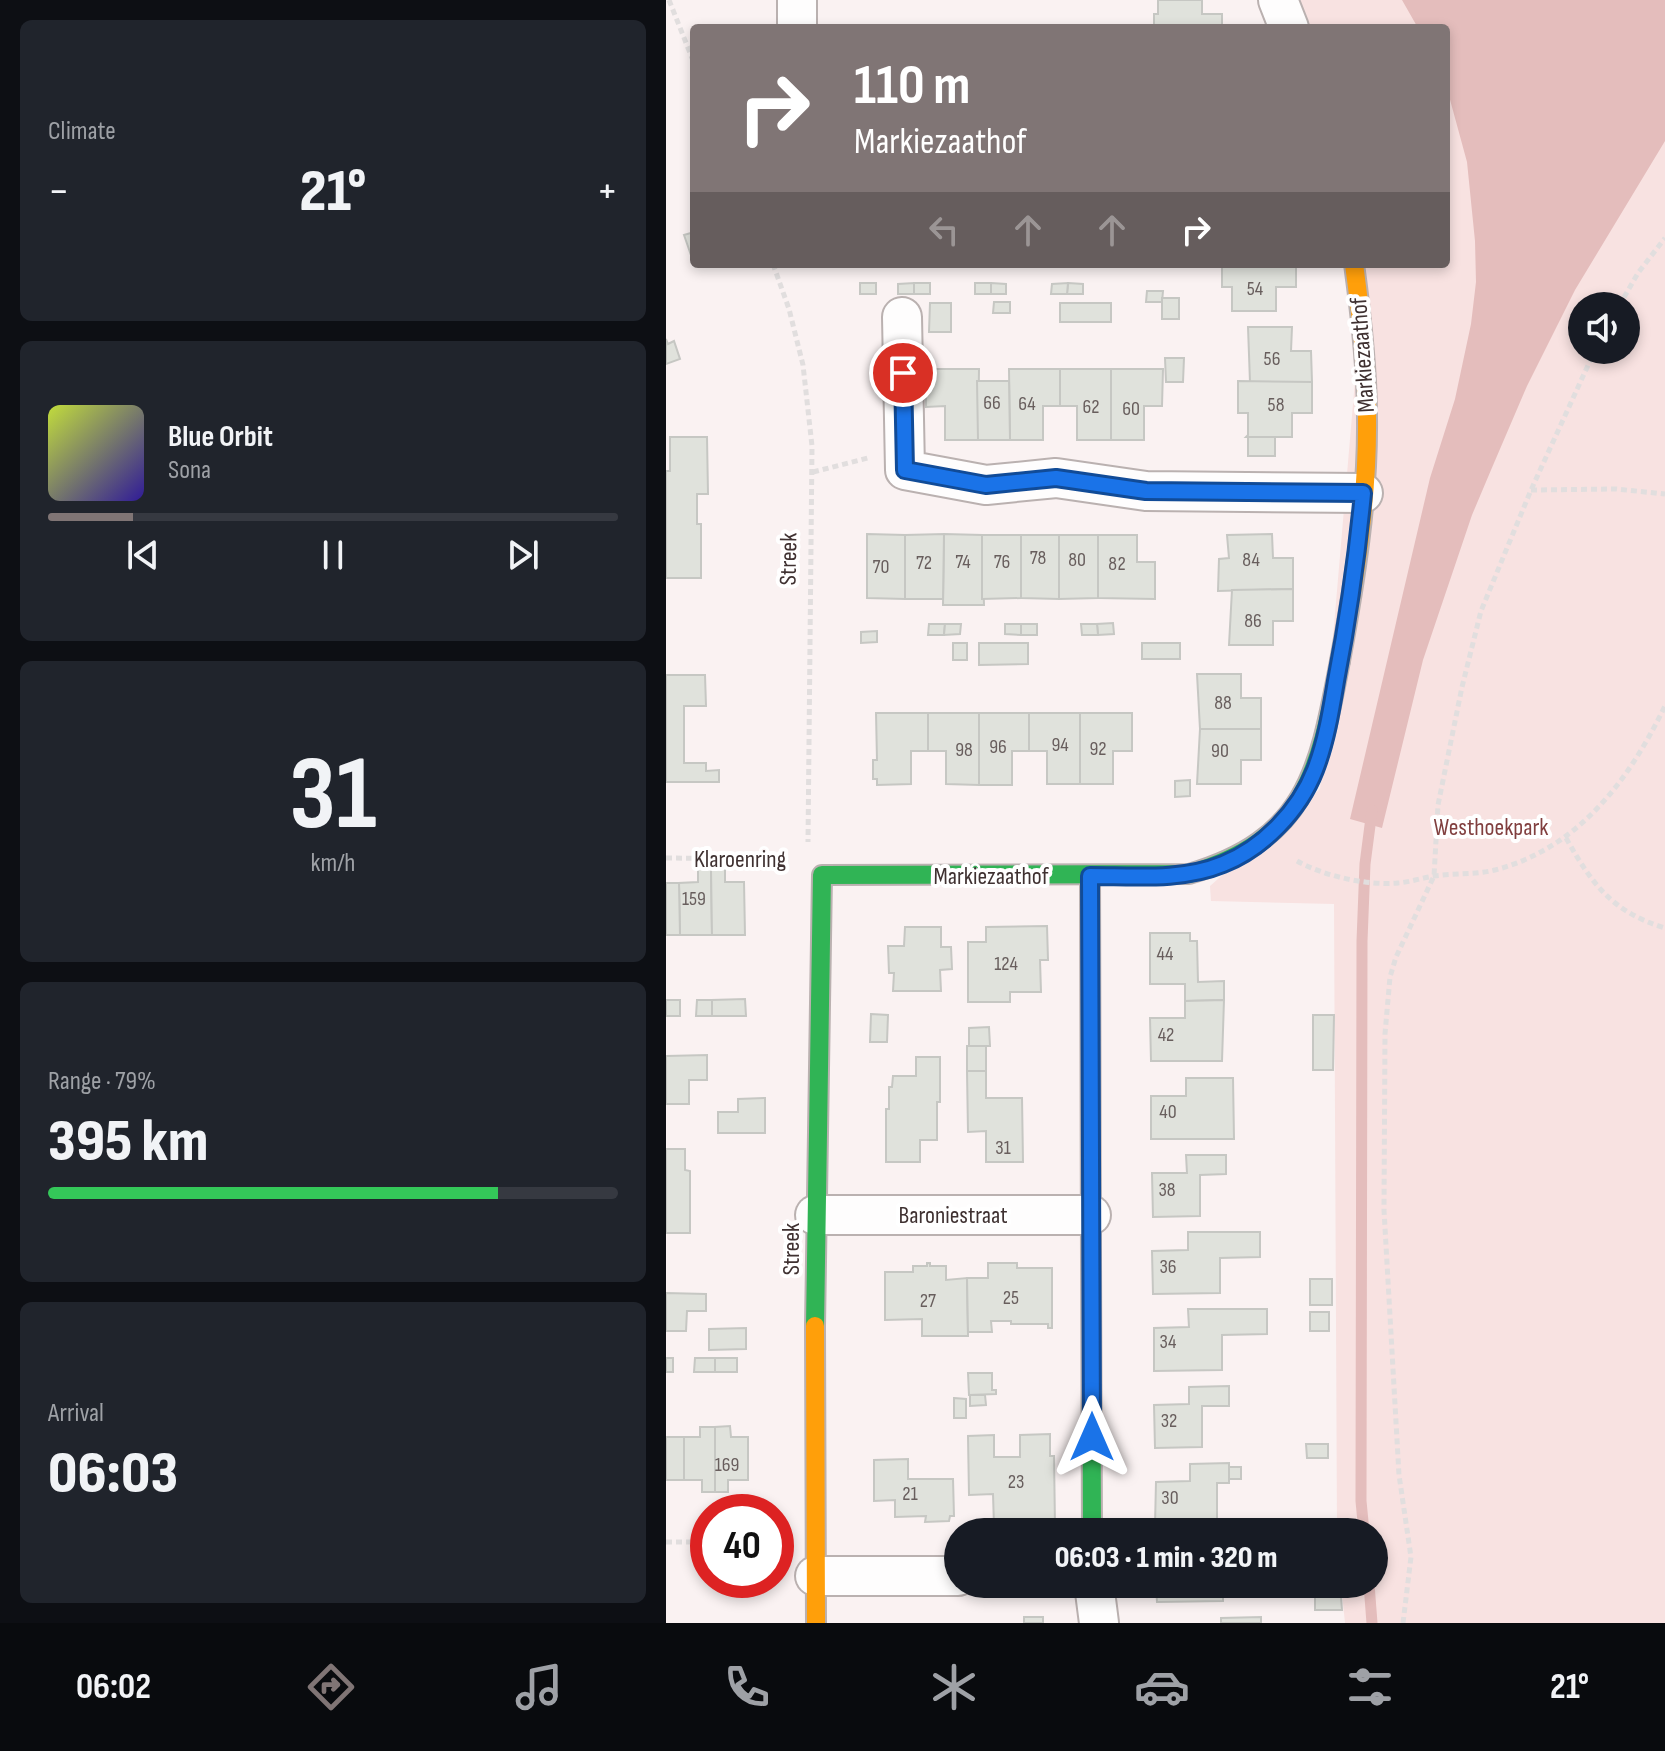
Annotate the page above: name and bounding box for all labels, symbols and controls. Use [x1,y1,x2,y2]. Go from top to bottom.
text: 110 m [854,53,970,120]
icon: right [722,56,826,160]
text: Climate [48,116,116,147]
text: Markiezaathof [854,121,1027,164]
text: 21° [300,156,366,228]
text: − [48,165,70,218]
text: + [596,165,618,218]
icon: left [922,208,966,252]
icon: ahead [1006,208,1050,252]
icon: ahead [1090,208,1134,252]
icon: right [1174,208,1218,252]
house number: 54 [1247,277,1263,301]
map controls [1568,292,1640,364]
button: sound [1568,292,1640,364]
street label: Markiezaathof [1344,295,1381,413]
pin [869,339,937,407]
house number: 56 [1264,347,1280,371]
icon: arrive [881,351,925,395]
house number: 66 [983,391,1001,415]
house number: 64 [1018,392,1036,416]
house number: 58 [1268,393,1284,417]
house number: 62 [1082,395,1100,419]
house number: 60 [1122,397,1140,421]
text: Blue Orbit [168,419,273,455]
text: Sona [168,455,211,486]
street label: Streek [774,532,803,586]
icon: previous [121,533,165,577]
icon: pause [311,533,355,577]
icon: next [501,533,545,577]
house number: 78 [1030,546,1046,570]
house number: 80 [1068,548,1086,572]
house number: 84 [1242,548,1260,572]
house number: 74 [955,550,971,574]
house number: 76 [994,550,1010,574]
house number: 72 [916,551,932,575]
house number: 82 [1108,552,1126,576]
house number: 70 [873,555,889,579]
house number: 86 [1244,609,1262,633]
house number: 88 [1214,691,1232,715]
text: 31 [289,733,377,858]
house number: 94 [1051,733,1069,757]
house number: 96 [989,735,1007,759]
house number: 92 [1089,737,1107,761]
house number: 98 [955,738,973,762]
house number: 90 [1211,739,1229,763]
park label: Westhoekpark [1433,813,1549,842]
street label: Klaroenring [694,845,786,874]
text: km/h [311,848,355,879]
street label: Markiezaathof [933,862,1050,891]
house number: 159 [682,887,706,911]
house number: 44 [1157,942,1173,966]
house number: 124 [994,952,1018,976]
house number: 42 [1158,1023,1174,1047]
text: Range · 79% [48,1066,156,1097]
house number: 40 [1159,1100,1177,1124]
text: 395 km [48,1106,208,1178]
house number: 31 [995,1136,1011,1160]
house number: 38 [1158,1178,1176,1202]
street label: Baroniestraat [898,1201,1008,1230]
street label: Streek [777,1223,806,1275]
house number: 36 [1159,1255,1177,1279]
house number: 25 [1003,1286,1019,1310]
house number: 27 [920,1289,936,1313]
house number: 34 [1160,1330,1176,1354]
position arrow [1050,1395,1134,1479]
text: Arrival [48,1398,104,1429]
house number: 32 [1161,1409,1177,1433]
text: 06:03 [48,1438,178,1510]
house number: 169 [715,1453,739,1477]
house number: 23 [1008,1470,1024,1494]
house number: 21 [902,1482,918,1506]
house number: 30 [1161,1486,1179,1510]
speed limit sign: 40 [690,1494,794,1598]
text: 06:03 · 1 min · 320 m [1055,1540,1277,1576]
icon: directions [303,1659,359,1715]
icon: music [511,1659,567,1715]
icon: phone [719,1659,775,1715]
icon: climate [926,1659,982,1715]
icon: car [1134,1659,1190,1715]
icon: filters [1342,1659,1398,1715]
text: 06:02 [76,1666,151,1709]
text: 21° [1550,1666,1589,1709]

